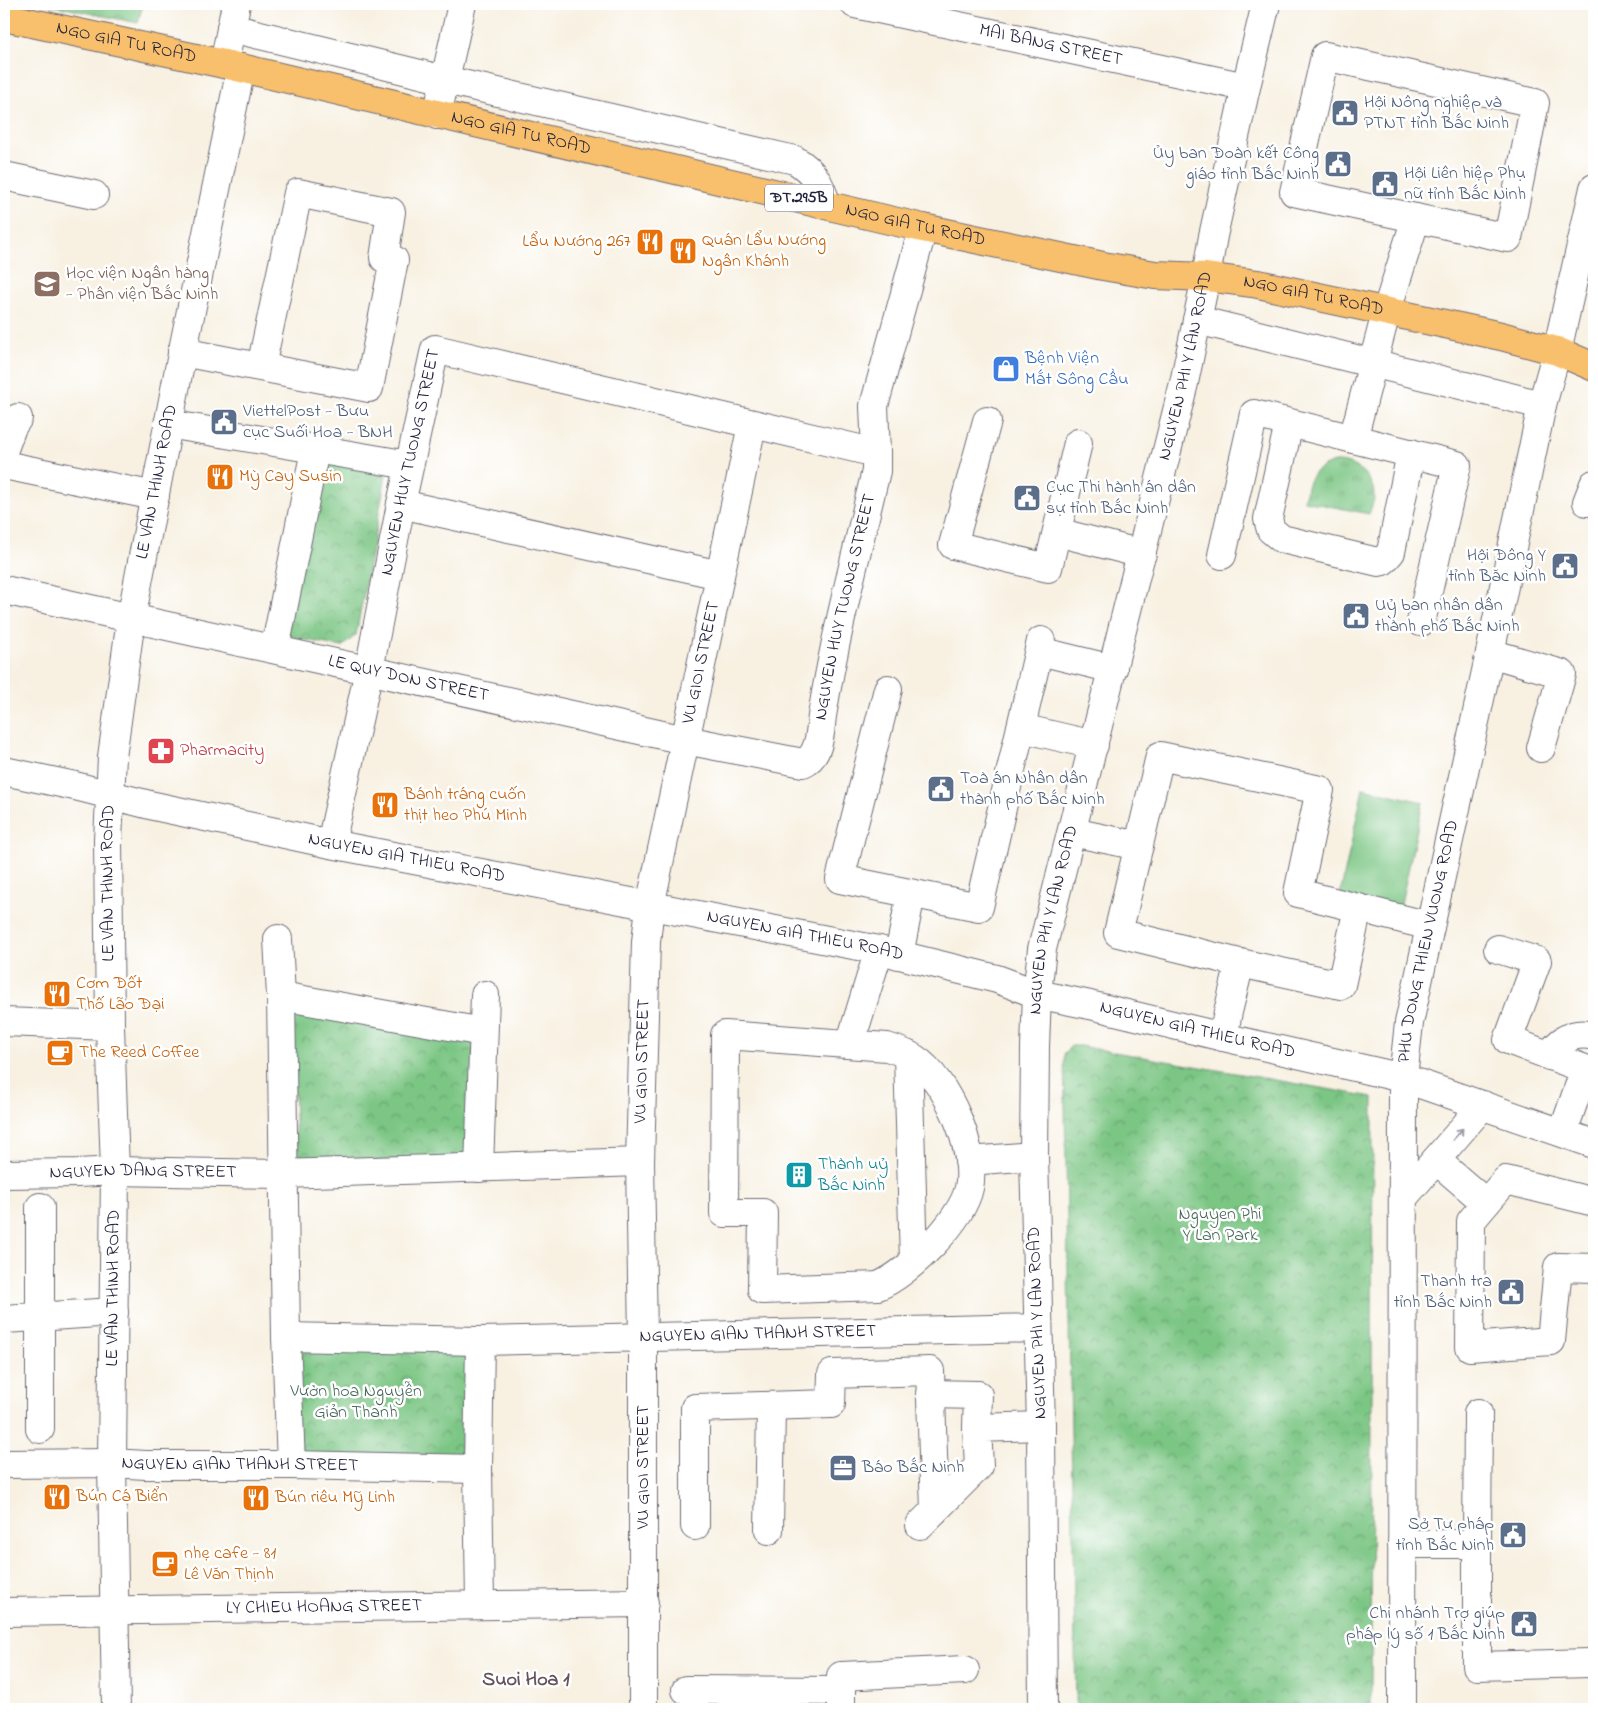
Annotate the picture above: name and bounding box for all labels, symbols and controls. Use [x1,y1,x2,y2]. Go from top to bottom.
street label: NGO GIA TU ROAD [54,15,199,71]
street label: MAI BANG STREET [977,18,1125,73]
place label: Hội Nông nghiệp và PTNT tỉnh Bắc Ninh [1364,90,1509,137]
public building icon: Hội Nông nghiệp và PTNT tỉnh Bắc Ninh [1330,98,1360,128]
street label: NGO GIA TU ROAD [448,105,593,163]
place label: Ủy ban Đoàn kết Công giáo tỉnh Bắc Ninh [1153,141,1319,189]
public building icon: Ủy ban Đoàn kết Công giáo tỉnh Bắc Ninh [1323,149,1353,179]
place label: Hội Liên hiệp Phụ nữ tỉnh Bắc Ninh [1404,161,1526,208]
public building icon: Hội Liên hiệp Phụ nữ tỉnh Bắc Ninh [1370,169,1400,199]
road number: ĐT.295B [765,184,833,212]
street label: NGO GIA TU ROAD [843,197,988,254]
restaurant icon: Lẩu Nướng 267 [635,227,665,257]
place label: Quán Lẩu Nướng Ngân Khánh [702,228,826,276]
place label: Lẩu Nướng 267 [522,229,632,256]
restaurant icon: Quán Lẩu Nướng Ngân Khánh [668,236,698,266]
place label: Học viện Ngân hàng - Phân viện Bắc Ninh [66,261,218,308]
school or university icon: Học viện Ngân hàng - Phân viện Bắc Ninh [32,269,62,299]
street label: NGUYEN PHI Y LAN ROAD [1152,269,1220,463]
street label: NGO GIA TU ROAD [1242,269,1386,324]
place label: Bệnh Viện Mắt Sông Cầu [1024,346,1128,394]
street label: NGUYEN HUY TUONG STREET [374,347,448,578]
shop icon: Bệnh Viện Mắt Sông Cầu [991,354,1021,384]
place label: ViettelPost - Bưu cục Suối Hoa - BNH [242,399,393,446]
street label: LE VAN THINH ROAD [130,403,185,561]
public building icon: ViettelPost - Bưu cục Suối Hoa - BNH [209,407,239,437]
restaurant icon: Mỳ Cay Susin [205,462,235,492]
place label: Mỳ Cay Susin [239,464,342,490]
place label: Cục Thi hành án dân sự tỉnh Bắc Ninh [1046,475,1196,522]
public building icon: Cục Thi hành án dân sự tỉnh Bắc Ninh [1012,483,1042,513]
street label: NGUYEN HUY TUONG STREET [808,492,883,722]
place label: Hội Đông Y tỉnh Băc Ninh [1448,543,1547,590]
public building icon: Hội Đông Y tỉnh Băc Ninh [1550,551,1580,581]
place label: Uỷ ban nhân dân thành phố Bắc Ninh [1375,593,1519,640]
street label: VU GIOI STREET [676,599,727,727]
public building icon: Uỷ ban nhân dân thành phố Bắc Ninh [1341,601,1371,631]
street label: LE QUY DON STREET [326,649,491,709]
pharmacy icon: Pharmacity [146,736,176,766]
place label: Pharmacity [180,738,264,764]
place label: Toà án Nhân dân thành phố Bắc Ninh [960,766,1104,813]
public building icon: Toà án Nhân dân thành phố Bắc Ninh [926,774,956,804]
place label: Bánh tráng cuốn thịt heo Phú Minh [403,782,527,829]
restaurant icon: Bánh tráng cuốn thịt heo Phú Minh [370,790,400,820]
street label: LE VAN THINH ROAD [95,804,123,962]
street label: PHU DONG THIEN VUONG ROAD [1392,818,1466,1064]
street label: NGUYEN PHI Y LAN ROAD [1023,823,1085,1015]
street label: NGUYEN GIA THIEU ROAD [306,826,507,890]
street label: NGUYEN GIA THIEU ROAD [705,904,906,969]
place label: Cơm Đốt Thố Lão Đại [76,971,165,1018]
restaurant icon: Cơm Đốt Thố Lão Đại [42,979,72,1009]
street label: NGUYEN GIA THIEU ROAD [1097,995,1298,1066]
street label: VU GIOI STREET [628,998,657,1125]
cafe icon: The Reed Coffee [45,1038,75,1068]
place label: The Reed Coffee [79,1040,200,1066]
one-way arrow [1452,1128,1463,1141]
place label: Thành uỷ Bắc Ninh [817,1152,888,1199]
street label: NGUYEN DANG STREET [49,1158,237,1186]
building icon: Thành uỷ Bắc Ninh [784,1160,814,1190]
park label: Nguyen Phi Y Lan Park [1178,1202,1262,1249]
street label: LE VAN THINH ROAD [100,1210,128,1367]
street label: NGUYEN PHI Y LAN ROAD [1022,1226,1054,1420]
place label: Thanh tra tỉnh Bắc Ninh [1394,1269,1492,1316]
public building icon: Thanh tra tỉnh Bắc Ninh [1496,1277,1526,1307]
street label: NGUYEN GIAN THANH STREET [639,1319,877,1350]
park label: Vườn hoa Nguyễn Giản Thanh [289,1379,422,1426]
street label: VU GIOI STREET [631,1405,657,1530]
street label: NGUYEN GIAN THANH STREET [121,1451,359,1479]
office icon: Báo Bắc Ninh [828,1453,858,1483]
place label: Báo Bắc Ninh [861,1455,964,1481]
restaurant icon: Bún Cá Biển [42,1482,72,1512]
restaurant icon: Bún riêu Mỹ Linh [241,1483,271,1513]
place label: Bún Cá Biển [75,1484,168,1510]
place label: Bún riêu Mỹ Linh [274,1485,395,1511]
place label: Sở Tư pháp tỉnh Bắc Ninh [1396,1512,1494,1559]
public building icon: Sở Tư pháp tỉnh Bắc Ninh [1498,1520,1528,1550]
place label: nhẹ cafe - 81 Lê Văn Thịnh [184,1541,277,1588]
cafe icon: nhẹ cafe - 81 Lê Văn Thịnh [150,1549,180,1579]
street label: LY CHIEU HOANG STREET [226,1593,422,1622]
place label: Chi nhánh Trợ giúp pháp lý số 1 Bắc Ninh [1346,1601,1505,1648]
public building icon: Chi nhánh Trợ giúp pháp lý số 1 Bắc Ninh [1509,1609,1539,1639]
district label: Suoi Hoa 1 [482,1666,570,1695]

